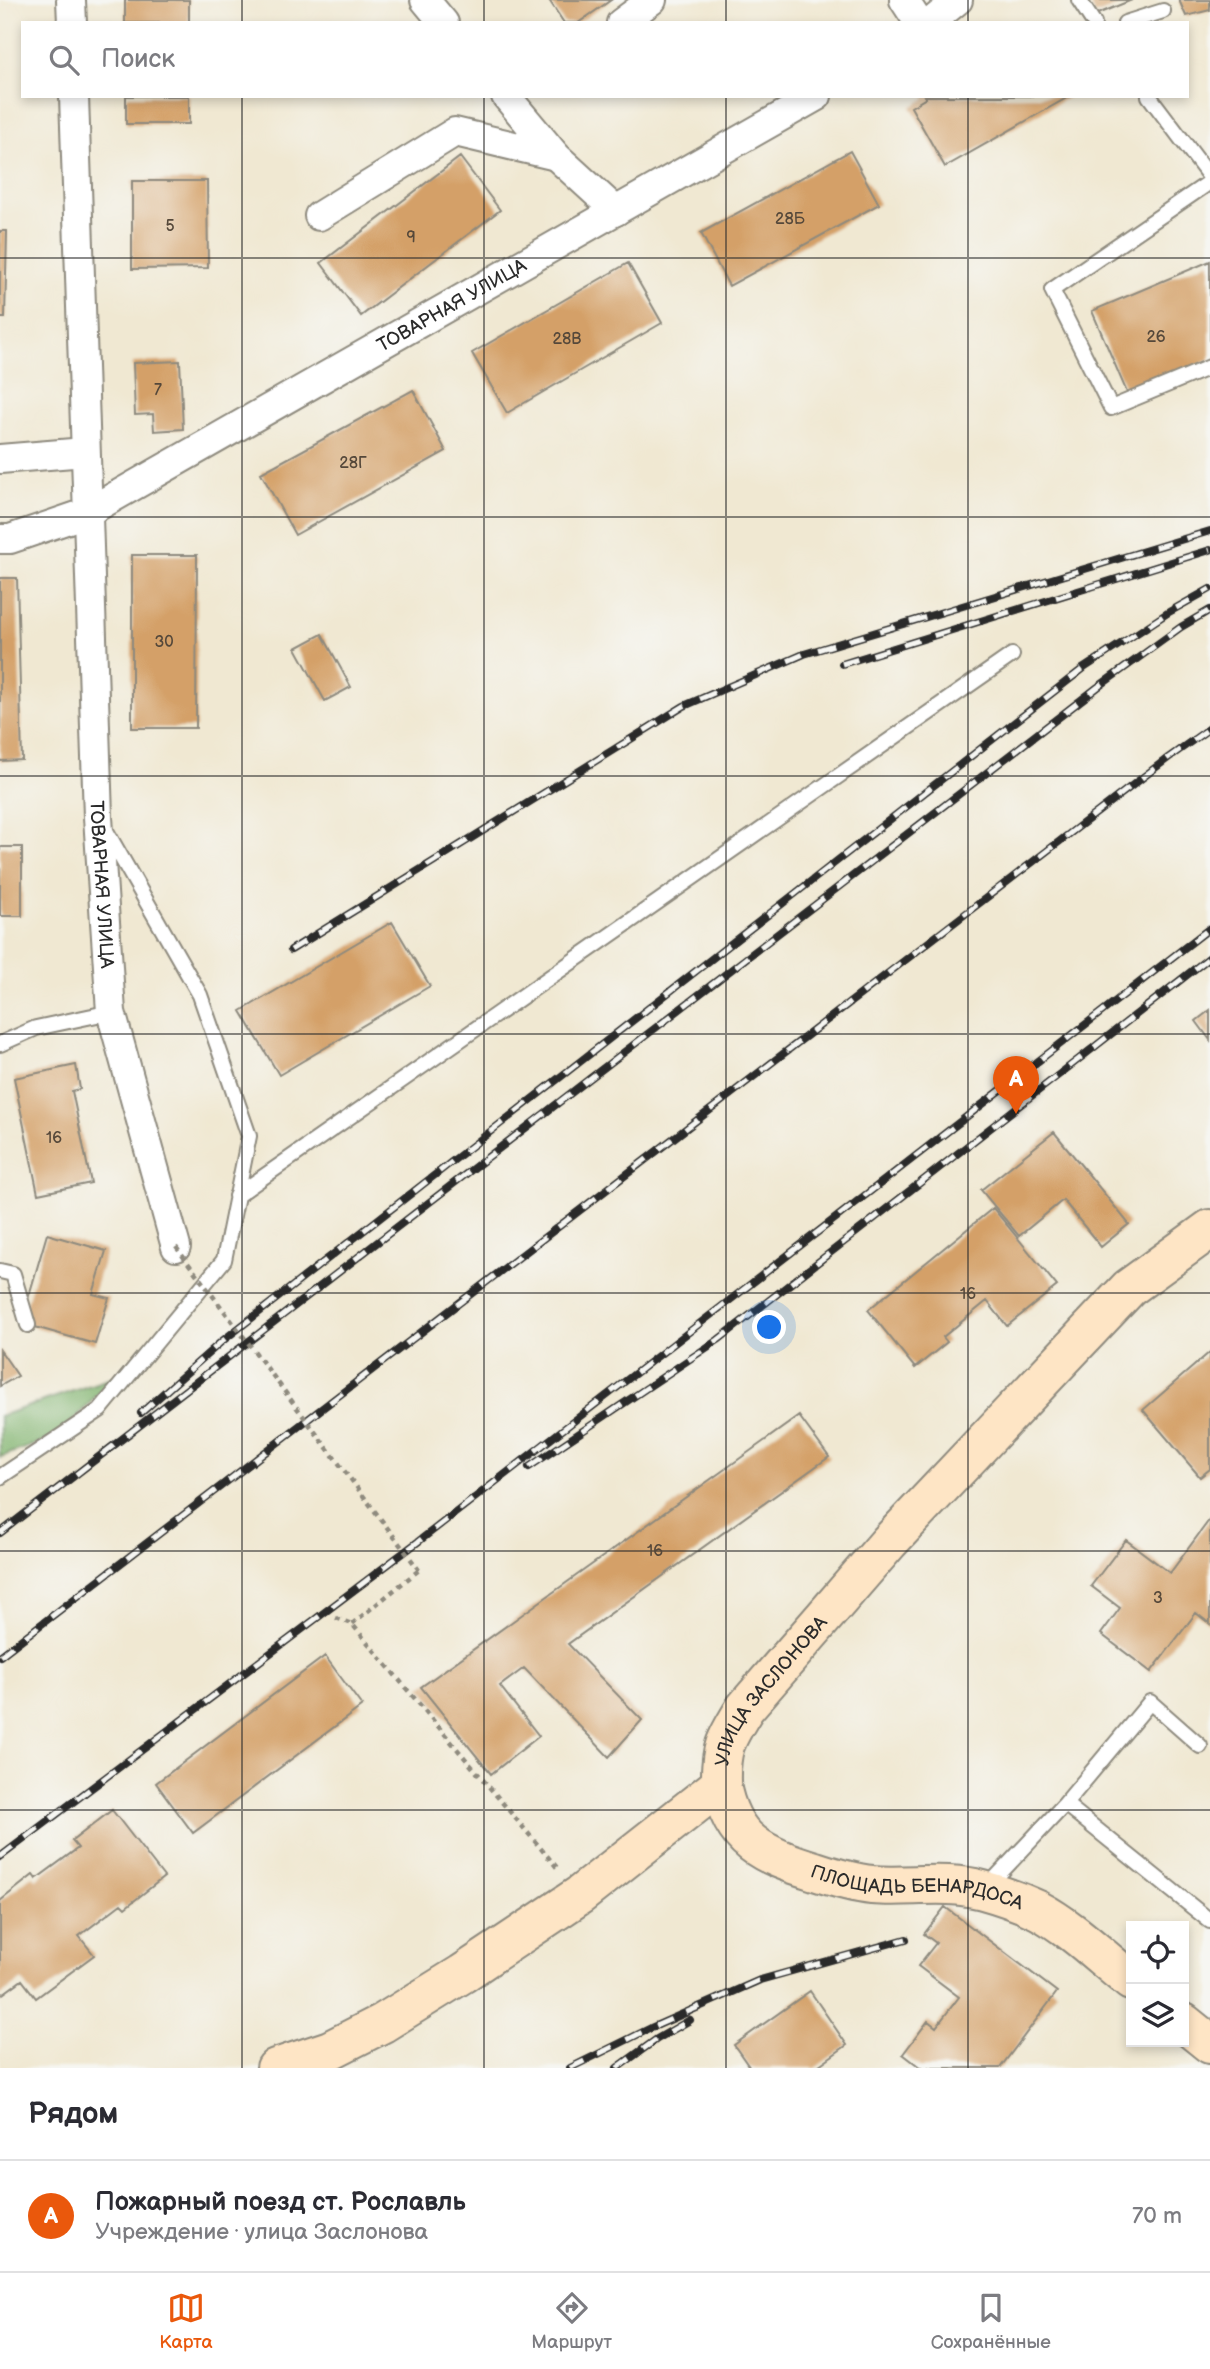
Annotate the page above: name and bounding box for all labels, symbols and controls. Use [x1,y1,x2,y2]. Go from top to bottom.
search box [21,21,1189,98]
icon: search [45,41,83,79]
text: Поиск [101,44,175,75]
house number: 28Б [775,210,806,229]
house number: 5 [165,217,175,236]
house number: 9 [406,228,416,247]
street label: ТОВАРНАЯ УЛИЦА [373,254,531,358]
house number: 26 [1146,328,1166,347]
house number: 28В [553,330,581,349]
house number: 7 [154,381,162,400]
house number: 28Г [339,454,367,473]
house number: 30 [154,633,174,652]
street label: ТОВАРНАЯ УЛИЦА [84,800,118,970]
pin: A [993,1056,1039,1114]
house number: 16 [46,1129,62,1148]
house number: 16 [960,1285,976,1304]
your location [752,1310,786,1344]
house number: 16 [647,1542,663,1561]
house number: 3 [1153,1589,1163,1608]
street label: УЛИЦА ЗАСЛОНОВА [711,1611,833,1768]
street label: ПЛОЩАДЬ БЕНАРДОСА [808,1860,1027,1916]
map controls [1126,1921,1189,2047]
button: locate [1126,1921,1189,1984]
button: layers [1126,1984,1189,2047]
text: Рядом [28,2096,118,2132]
text: Пожарный поезд ст. Рославль [95,2187,466,2218]
text: A [44,2202,58,2230]
text: 70 m [1132,2202,1182,2230]
text: Учреждение · улица Заслонова [95,2218,428,2246]
tab: Карта [159,2289,213,2354]
tab: Маршрут [531,2289,612,2354]
tab: Сохранённые [931,2289,1051,2354]

